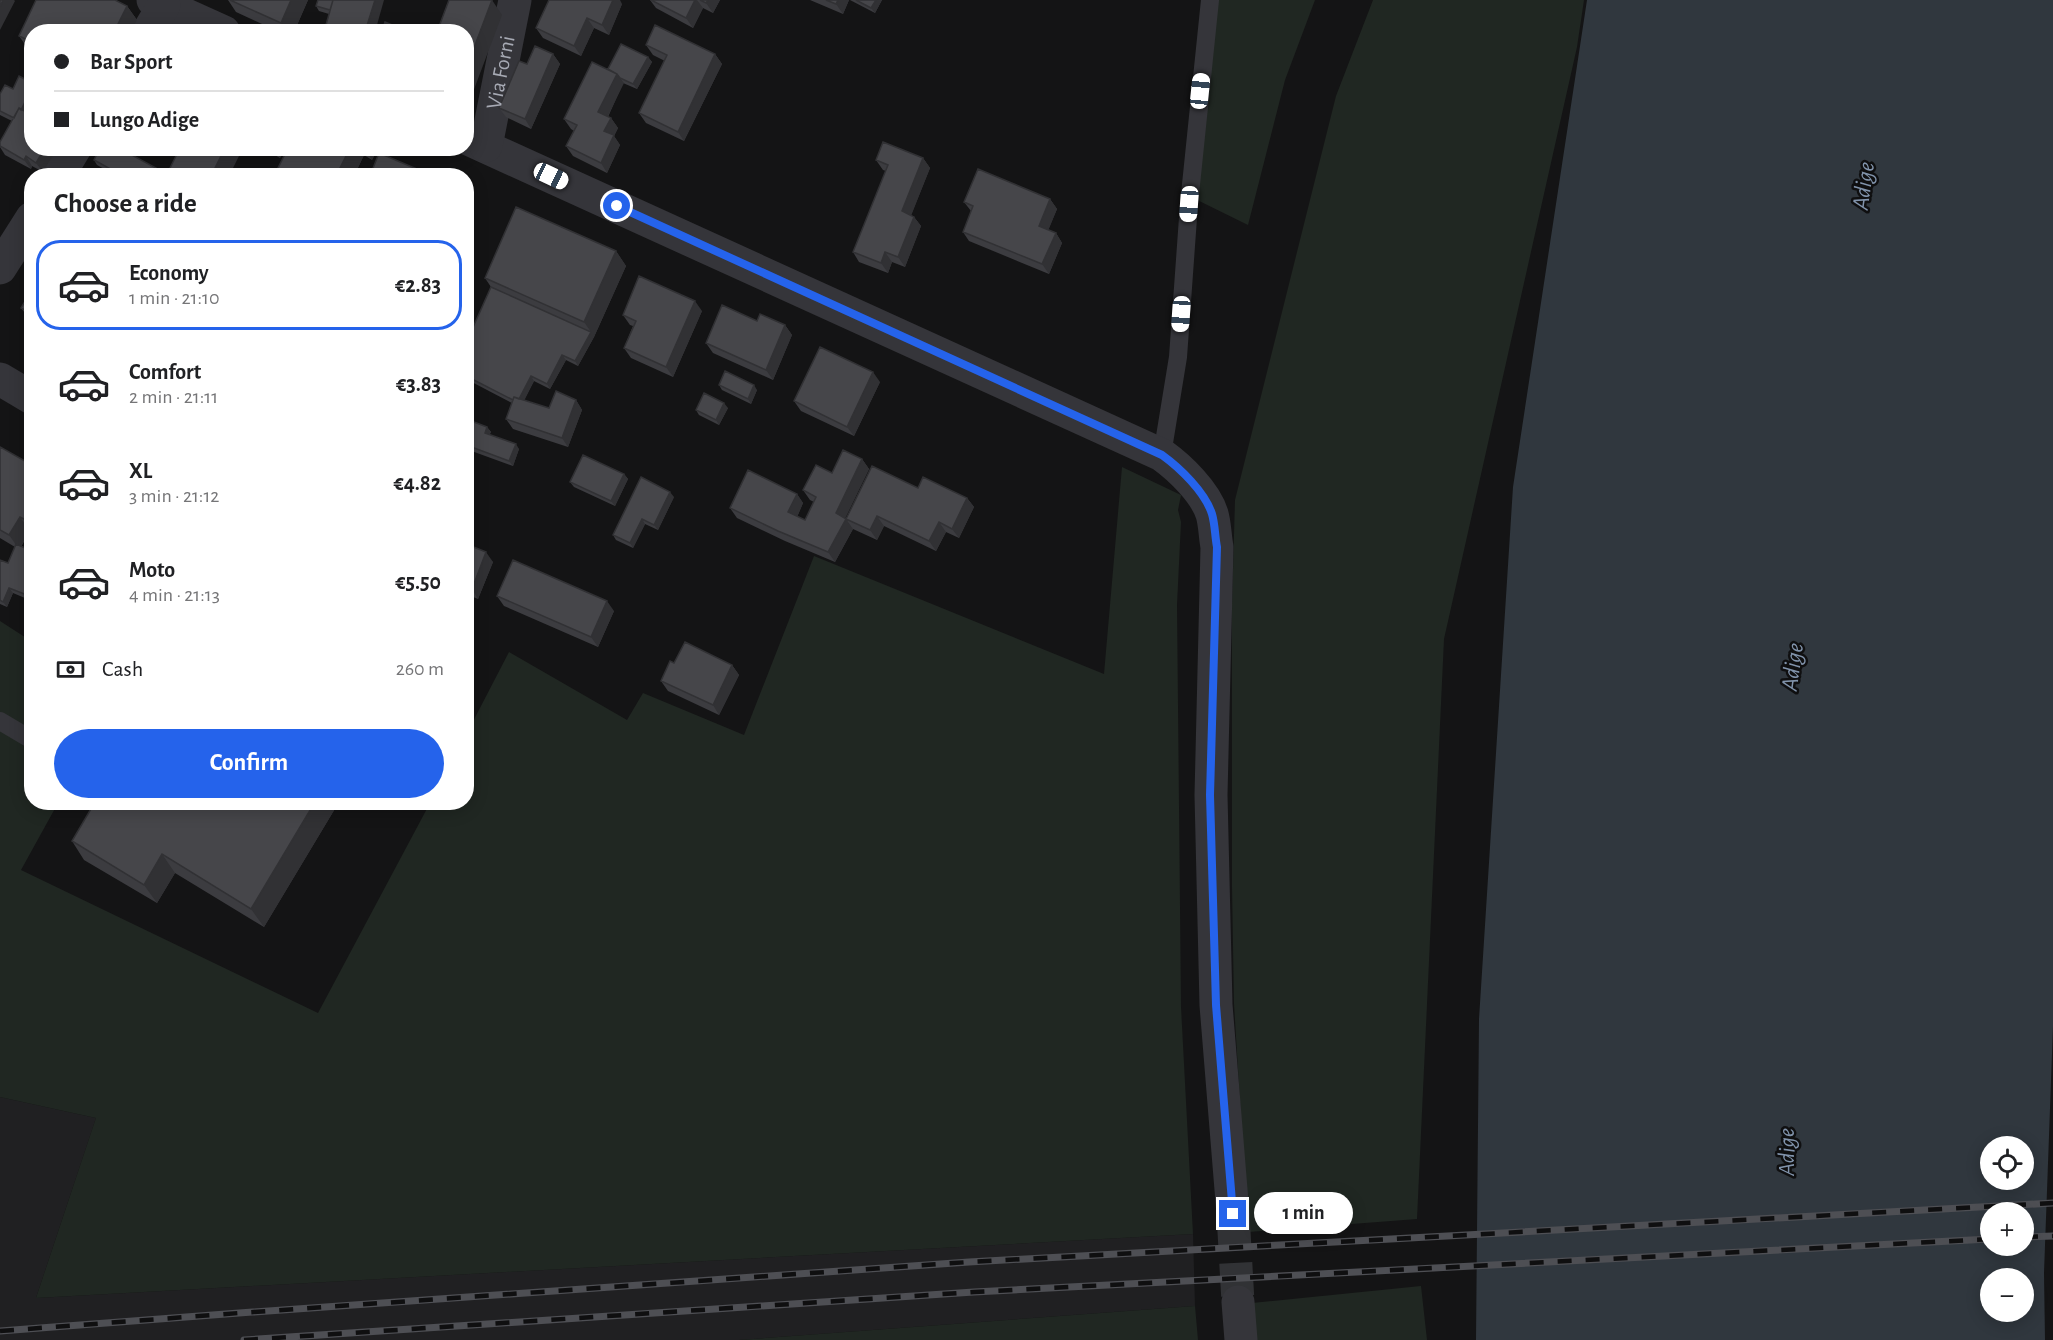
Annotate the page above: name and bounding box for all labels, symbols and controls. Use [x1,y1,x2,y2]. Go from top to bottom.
street label: Via Forni [483,34,519,111]
text: Bar Sport [90,51,172,73]
car [1189,72,1211,110]
text: Lungo Adige [90,109,199,131]
car [531,160,571,192]
water label: Adige [1849,160,1879,213]
car [1179,185,1199,223]
text: Choose a ride [54,190,197,217]
route start [603,192,630,219]
icon: car [57,258,111,312]
text: Economy [129,262,209,284]
text: €2.83 [395,274,441,296]
text: 1 min · 21:10 [129,288,220,308]
car [1171,295,1191,333]
icon: car [57,357,111,411]
text: Comfort [129,361,201,383]
text: €3.83 [396,373,441,395]
text: 2 min · 21:11 [129,387,218,407]
icon: car [57,456,111,510]
text: XL [129,460,152,482]
text: €4.82 [393,472,441,494]
text: 3 min · 21:12 [129,486,219,506]
icon: car [57,555,111,609]
text: Moto [129,559,175,581]
text: €5.50 [395,571,441,593]
text: 4 min · 21:13 [129,585,220,605]
water label: Adige [1778,641,1808,694]
icon: cash [54,653,87,686]
text: Cash [102,658,143,680]
text: 260 m [396,659,444,679]
button: Confirm [54,729,444,798]
water label: Adige [1775,1128,1799,1177]
map controls [1980,1136,2034,1322]
button: locate [1980,1136,2034,1190]
callout: 1 min [1254,1193,1353,1235]
route end [1219,1200,1246,1227]
button: + [1980,1202,2034,1256]
text: 1 min [1282,1203,1325,1223]
button: − [1980,1268,2034,1322]

